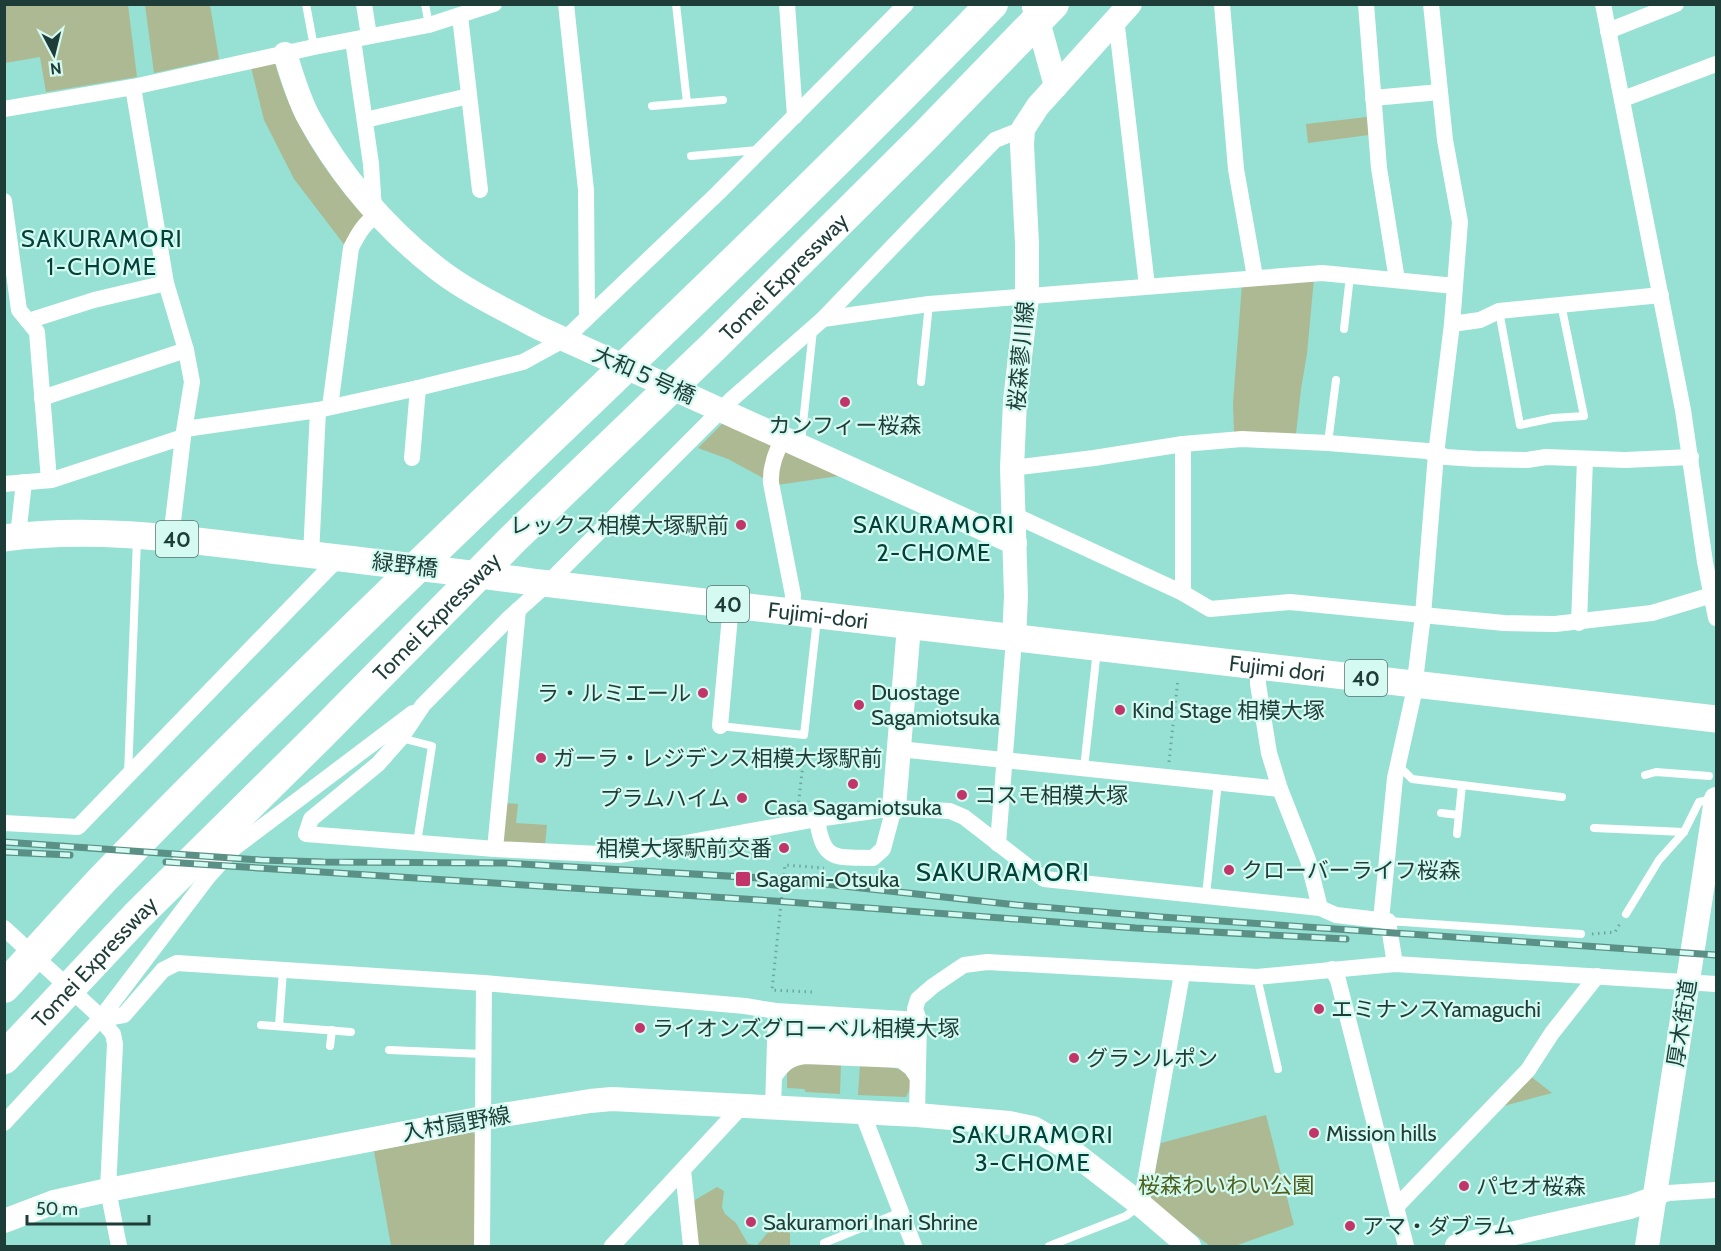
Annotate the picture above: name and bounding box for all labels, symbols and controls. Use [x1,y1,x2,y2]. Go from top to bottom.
north arrow [24,24,84,84]
text: N [49,58,63,79]
street label: Tomei Expressway [714,207,854,346]
district label: SAKURAMORI 1-CHOME [21,224,183,281]
street label: 桜森蓼川線 [1003,300,1039,412]
street label: 大和５号橋 [588,340,700,410]
marker: カンフィー桜森 [838,395,852,409]
place label: カンフィー桜森 [769,412,921,439]
district label: SAKURAMORI 2-CHOME [853,510,1015,567]
place label: レックス相模大塚駅前 [510,512,729,539]
marker: レックス相模大塚駅前 [734,518,748,532]
road number: 40 [156,521,198,557]
street label: Tomei Expressway [367,546,506,687]
street label: 緑野橋 [371,548,439,582]
road number: 40 [707,586,749,622]
street label: Fujimi-dori [766,596,870,634]
street label: Fujimi dori [1228,649,1326,687]
road number: 40 [1345,660,1387,696]
place label: Duostage Sagamiotsuka [871,679,1001,731]
place label: ラ・ルミエール [537,680,691,707]
marker: ラ・ルミエール [696,686,710,700]
place label: Kind Stage 相模大塚 [1132,697,1325,724]
marker: Duostage Sagamiotsuka [852,698,866,712]
marker: Kind Stage 相模大塚 [1113,703,1127,717]
place label: ガーラ・レジデンス相模大塚駅前 [553,745,883,772]
marker: ガーラ・レジデンス相模大塚駅前 [534,751,548,765]
marker: Casa Sagamiotsuka [846,777,860,791]
place label: コスモ相模大塚 [974,782,1128,809]
place label: プラムハイム [600,785,730,812]
marker: コスモ相模大塚 [955,788,969,802]
marker: プラムハイム [735,791,749,805]
place label: Casa Sagamiotsuka [764,794,942,821]
place label: 相模大塚駅前交番 [596,835,772,862]
marker: 相模大塚駅前交番 [777,841,791,855]
district label: SAKURAMORI [916,856,1090,888]
place label: クローバーライフ桜森 [1241,857,1461,884]
marker: クローバーライフ桜森 [1222,863,1236,877]
place label: Sagami-Otsuka [756,866,900,893]
marker: Sagami-Otsuka [734,870,752,888]
street label: Tomei Expressway [26,890,163,1033]
street label: 厚木街道 [1662,977,1702,1069]
place label: エミナンスYamaguchi [1331,996,1541,1023]
marker: エミナンスYamaguchi [1312,1002,1326,1016]
place label: ライオンズグローベル相模大塚 [652,1015,960,1042]
marker: ライオンズグローベル相模大塚 [633,1021,647,1035]
place label: グランルポン [1086,1045,1218,1072]
marker: グランルポン [1067,1051,1081,1065]
street label: 入村扇野線 [399,1101,513,1147]
district label: SAKURAMORI 3-CHOME [952,1120,1114,1177]
place label: Mission hills [1326,1120,1437,1147]
marker: Mission hills [1307,1126,1321,1140]
park label: 桜森わいわい公園 [1138,1172,1314,1199]
place label: パセオ桜森 [1476,1173,1586,1200]
marker: パセオ桜森 [1457,1179,1471,1193]
scale bar [27,1188,148,1226]
text: 50 m [36,1198,78,1220]
place label: Sakuramori Inari Shrine [763,1209,978,1236]
place label: アマ・ダブラム [1362,1213,1515,1240]
marker: Sakuramori Inari Shrine [744,1215,758,1229]
marker: アマ・ダブラム [1343,1219,1357,1233]

